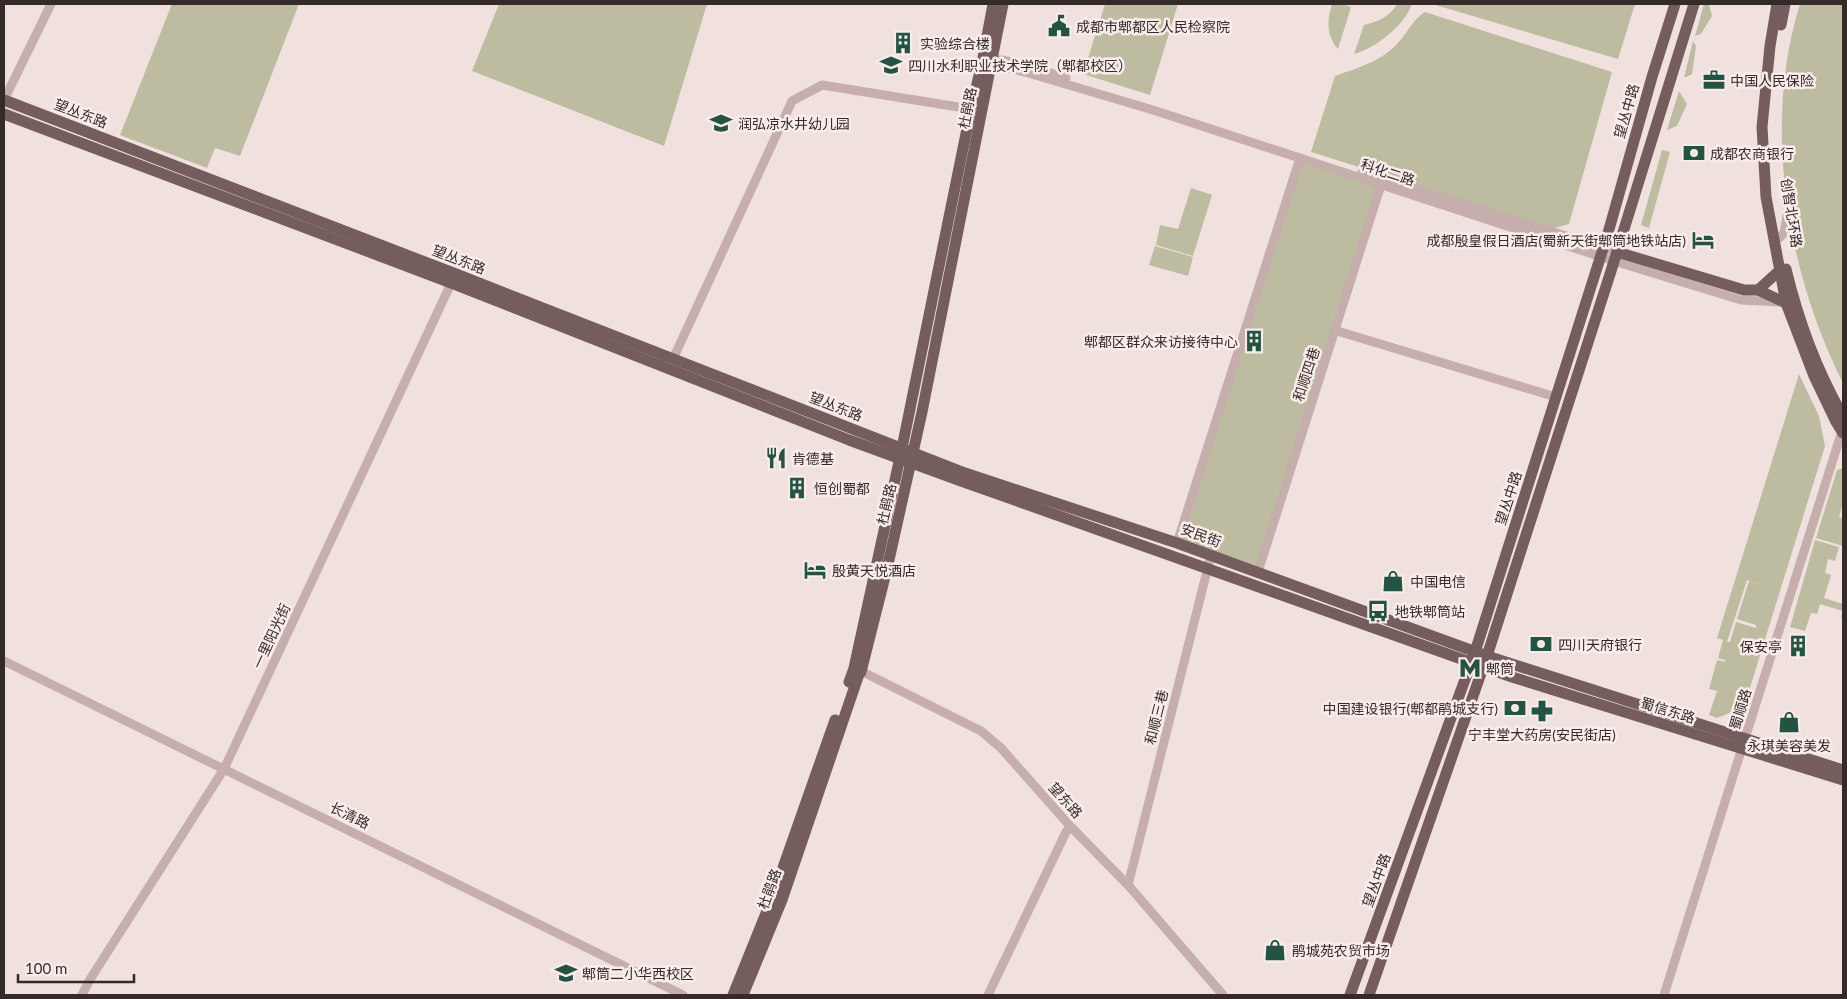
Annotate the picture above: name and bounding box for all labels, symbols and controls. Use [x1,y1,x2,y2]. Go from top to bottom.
public building icon: 成都市郫都区人民检察院 [1046,13,1072,39]
place label: 成都市郫都区人民检察院 [1076,18,1230,35]
building icon: 实验综合楼 [890,30,916,56]
place label: 实验综合楼 [920,35,990,52]
school or university icon: 四川水利职业技术学院（郫都校区） [878,52,904,78]
place label: 四川水利职业技术学院（郫都校区） [908,57,1132,74]
office icon: 中国人民保险 [1701,67,1727,93]
place label: 中国人民保险 [1730,72,1814,89]
street label: 望丛中路 [1610,82,1642,140]
street label: 杜鹃路 [955,86,979,130]
street label: 望丛东路 [52,95,110,131]
school or university icon: 润弘凉水井幼儿园 [708,110,734,136]
place label: 润弘凉水井幼儿园 [738,115,850,132]
bank icon: 成都农商银行 [1681,140,1707,166]
place label: 成都农商银行 [1710,145,1794,162]
street label: 科化二路 [1359,155,1417,189]
street label: 创智北环路 [1778,177,1806,249]
hotel icon: 成都殷皇假日酒店(蜀新天街郫筒地铁站店) [1690,227,1716,253]
place label: 成都殷皇假日酒店(蜀新天街郫筒地铁站店) [1427,232,1686,249]
street label: 望丛东路 [430,241,488,277]
building icon: 郫都区群众来访接待中心 [1241,328,1267,354]
place label: 郫都区群众来访接待中心 [1084,333,1238,350]
street label: 和顺四巷 [1289,345,1323,403]
street label: 望丛东路 [807,388,865,424]
restaurant icon: 肯德基 [763,445,789,471]
place label: 肯德基 [792,450,834,467]
street label: 望丛中路 [1491,469,1525,527]
building icon: 恒创蜀都 [784,475,810,501]
place label: 恒创蜀都 [814,480,870,497]
street label: 杜鹃路 [873,482,899,526]
street label: 安民街 [1178,520,1224,550]
hotel icon: 殷黄天悦酒店 [802,557,828,583]
place label: 殷黄天悦酒店 [832,562,916,579]
shop icon: 中国电信 [1380,568,1406,594]
place label: 中国电信 [1410,573,1466,590]
bus stop icon: 地铁郫筒站 [1365,598,1391,624]
street label: 一里阳光街 [249,601,293,671]
place label: 地铁郫筒站 [1395,603,1465,620]
bank icon: 四川天府银行 [1528,631,1554,657]
building icon: 保安亭 [1785,633,1811,659]
place label: 四川天府银行 [1558,636,1642,653]
place label: 保安亭 [1740,638,1782,655]
metro station icon: 郫筒 [1457,655,1483,681]
place label: 郫筒 [1486,660,1514,677]
street label: 蜀顺路 [1726,686,1754,732]
street label: 和顺三巷 [1141,688,1171,746]
street label: 蜀信东路 [1639,694,1697,726]
bank icon: 中国建设银行(郫都鹃城支行) [1502,695,1528,721]
pharmacy icon: 宁丰堂大药房(安民街店) [1529,698,1555,724]
place label: 中国建设银行(郫都鹃城支行) [1323,700,1498,717]
shop icon: 永琪美容美发 [1776,709,1802,735]
place label: 宁丰堂大药房(安民街店) [1468,726,1616,743]
place label: 永琪美容美发 [1747,737,1831,754]
street label: 望东路 [1046,779,1086,821]
street label: 长清路 [327,798,373,832]
street label: 望丛中路 [1358,851,1394,909]
street label: 杜鹃路 [754,866,784,912]
shop icon: 鹃城苑农贸市场 [1262,937,1288,963]
place label: 鹃城苑农贸市场 [1292,942,1390,959]
scale bar [18,952,134,984]
text: 100 m [25,959,67,977]
school or university icon: 郫筒二小华西校区 [553,960,579,986]
place label: 郫筒二小华西校区 [582,965,694,982]

